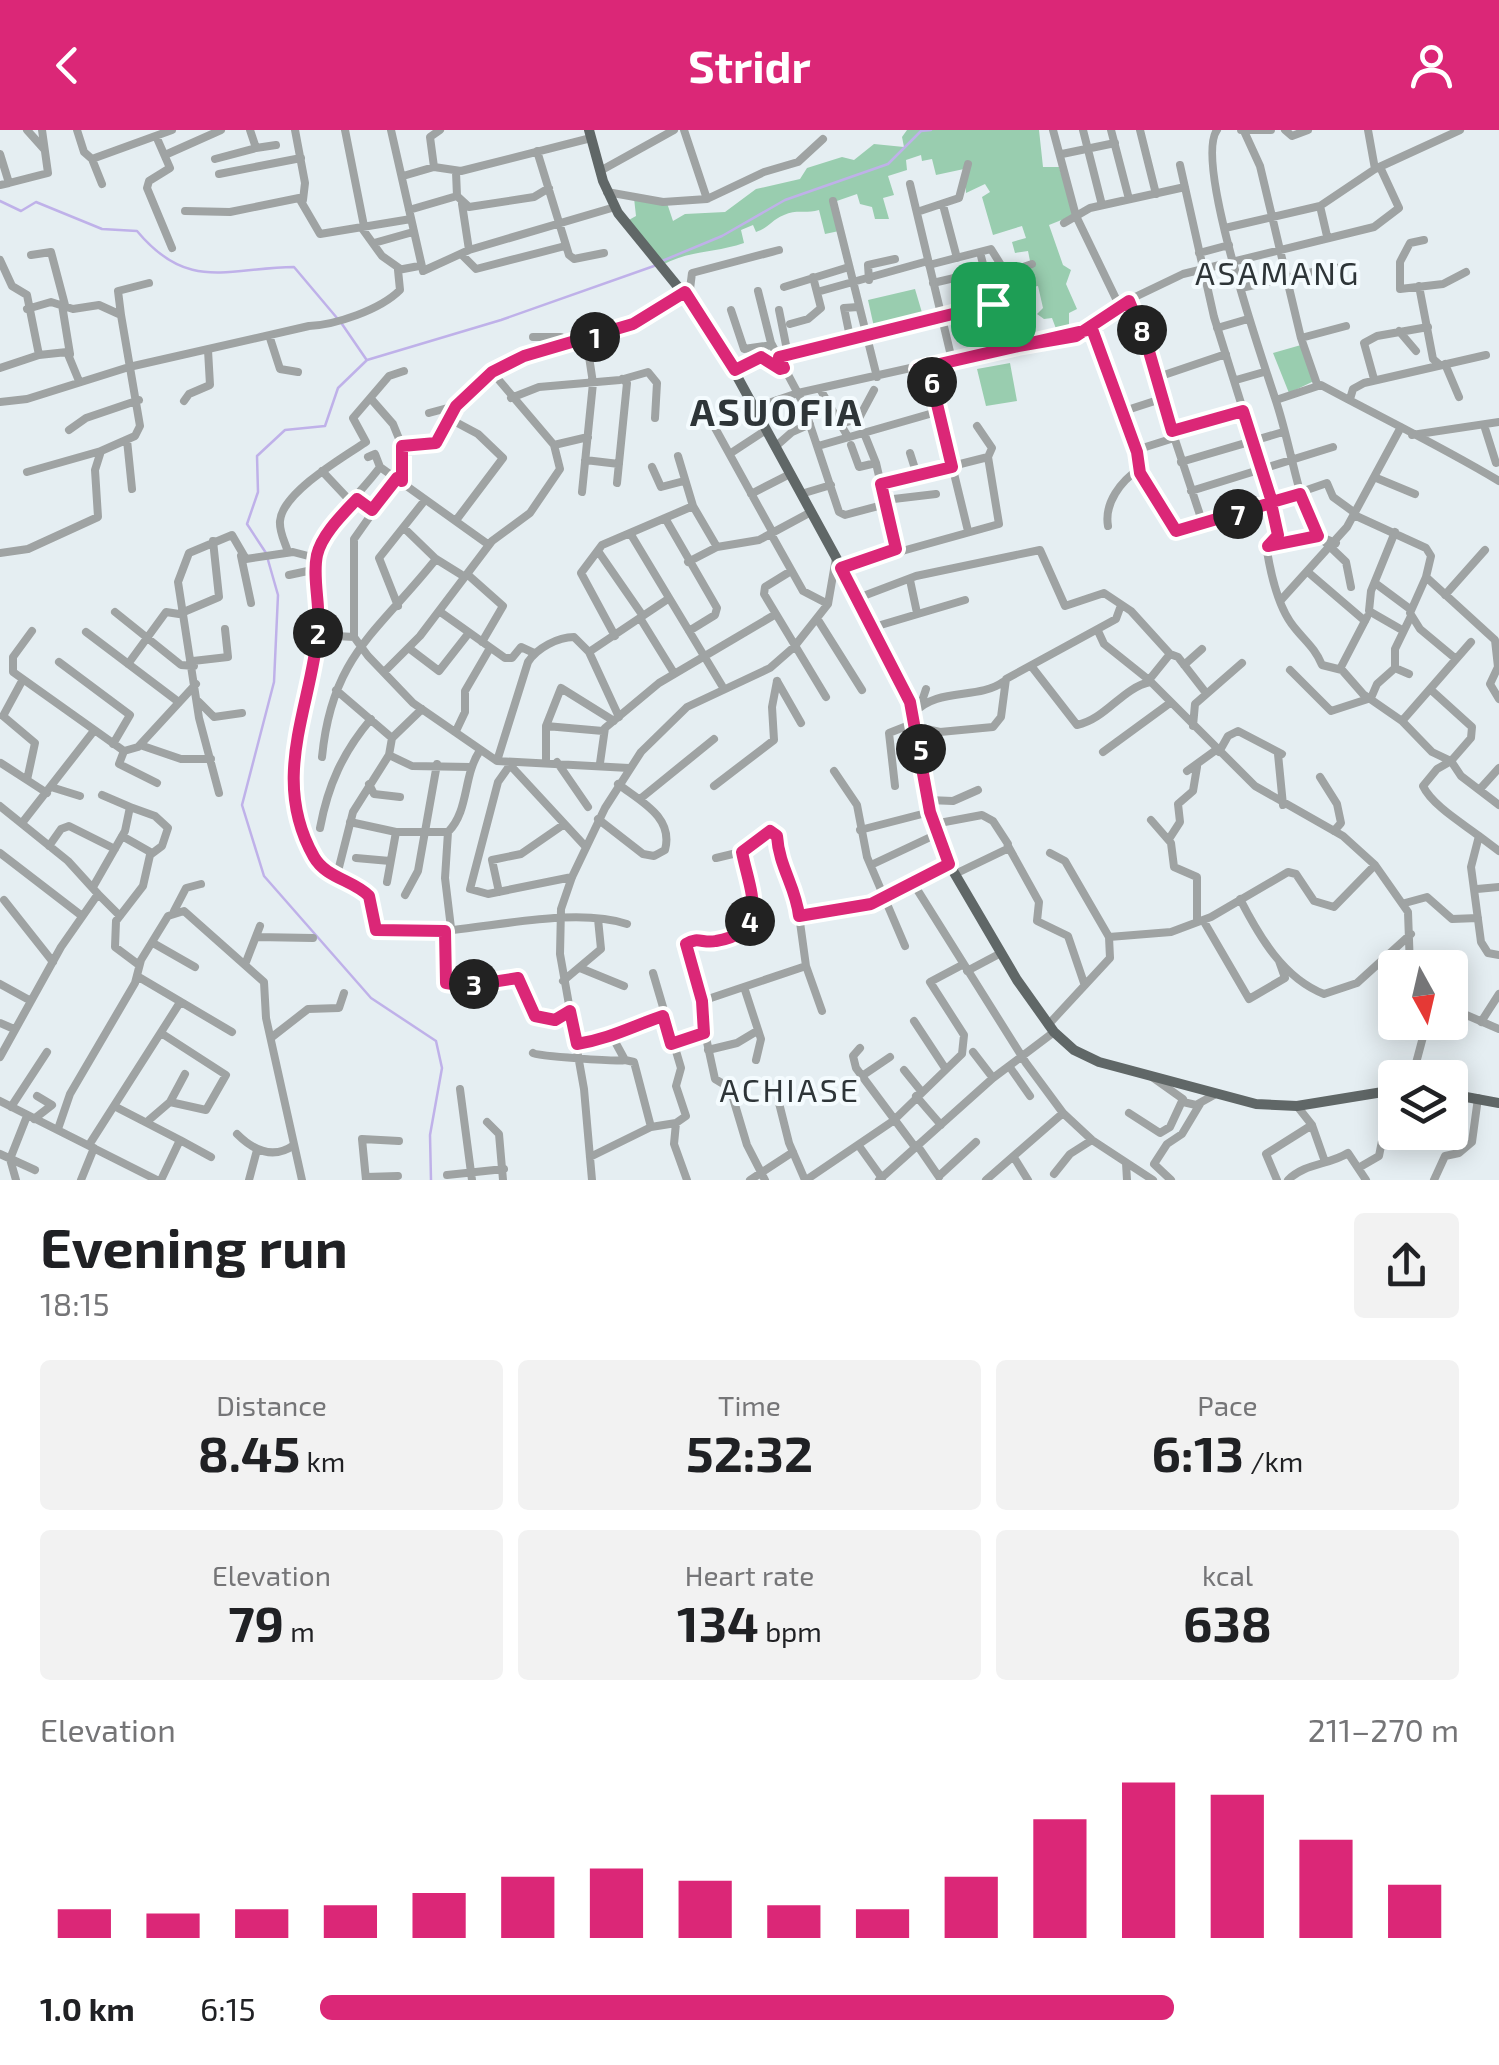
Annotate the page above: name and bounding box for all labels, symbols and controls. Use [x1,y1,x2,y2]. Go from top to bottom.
icon: back [40,38,95,93]
text: Stridr [688,38,811,92]
icon: person [1404,38,1459,93]
district label: ASAMANG [1195,253,1361,291]
pin [951,262,1036,347]
icon: arrive [966,277,1021,332]
pin: 8 [1117,305,1167,355]
pin: 1 [570,312,620,362]
text: 8 [1133,313,1151,347]
text: 1 [589,320,601,354]
pin: 6 [907,357,957,407]
text: 6 [924,365,940,399]
district label: ASUOFIA [690,388,864,434]
pin: 7 [1213,489,1263,539]
text: 7 [1231,497,1245,531]
pin: 2 [293,608,343,658]
text: 2 [310,616,326,650]
pin: 5 [896,724,946,774]
text: 5 [913,732,929,766]
pin: 4 [725,896,775,946]
text: 4 [741,904,759,938]
north arrow [1378,950,1468,1040]
map controls [1378,950,1468,1150]
pin: 3 [449,959,499,1009]
text: 3 [466,967,482,1001]
button: layers [1378,1060,1468,1150]
district label: ACHIASE [719,1070,861,1108]
text: Evening run [40,1213,348,1279]
button: share [1354,1213,1459,1318]
text: 18:15 [40,1284,110,1322]
text: Distance [216,1388,327,1422]
text: Time [718,1388,781,1422]
text: Pace [1197,1388,1258,1422]
text: 8.45 [198,1422,300,1482]
text: 52:32 [686,1422,813,1482]
text: 6:13 [1152,1422,1244,1482]
text: km [300,1444,345,1478]
text: /km [1244,1444,1303,1478]
text: Elevation [212,1558,331,1592]
text: Heart rate [685,1558,814,1592]
text: kcal [1202,1558,1253,1592]
text: 79 [228,1592,284,1652]
text: 134 [677,1592,759,1652]
text: 638 [1183,1592,1272,1652]
text: m [284,1614,315,1648]
text: bpm [759,1614,822,1648]
text: Elevation [40,1710,176,1748]
text: 211–270 m [1308,1710,1459,1748]
text: 1.0 km [40,1989,135,2027]
text: 6:15 [200,1989,256,2027]

